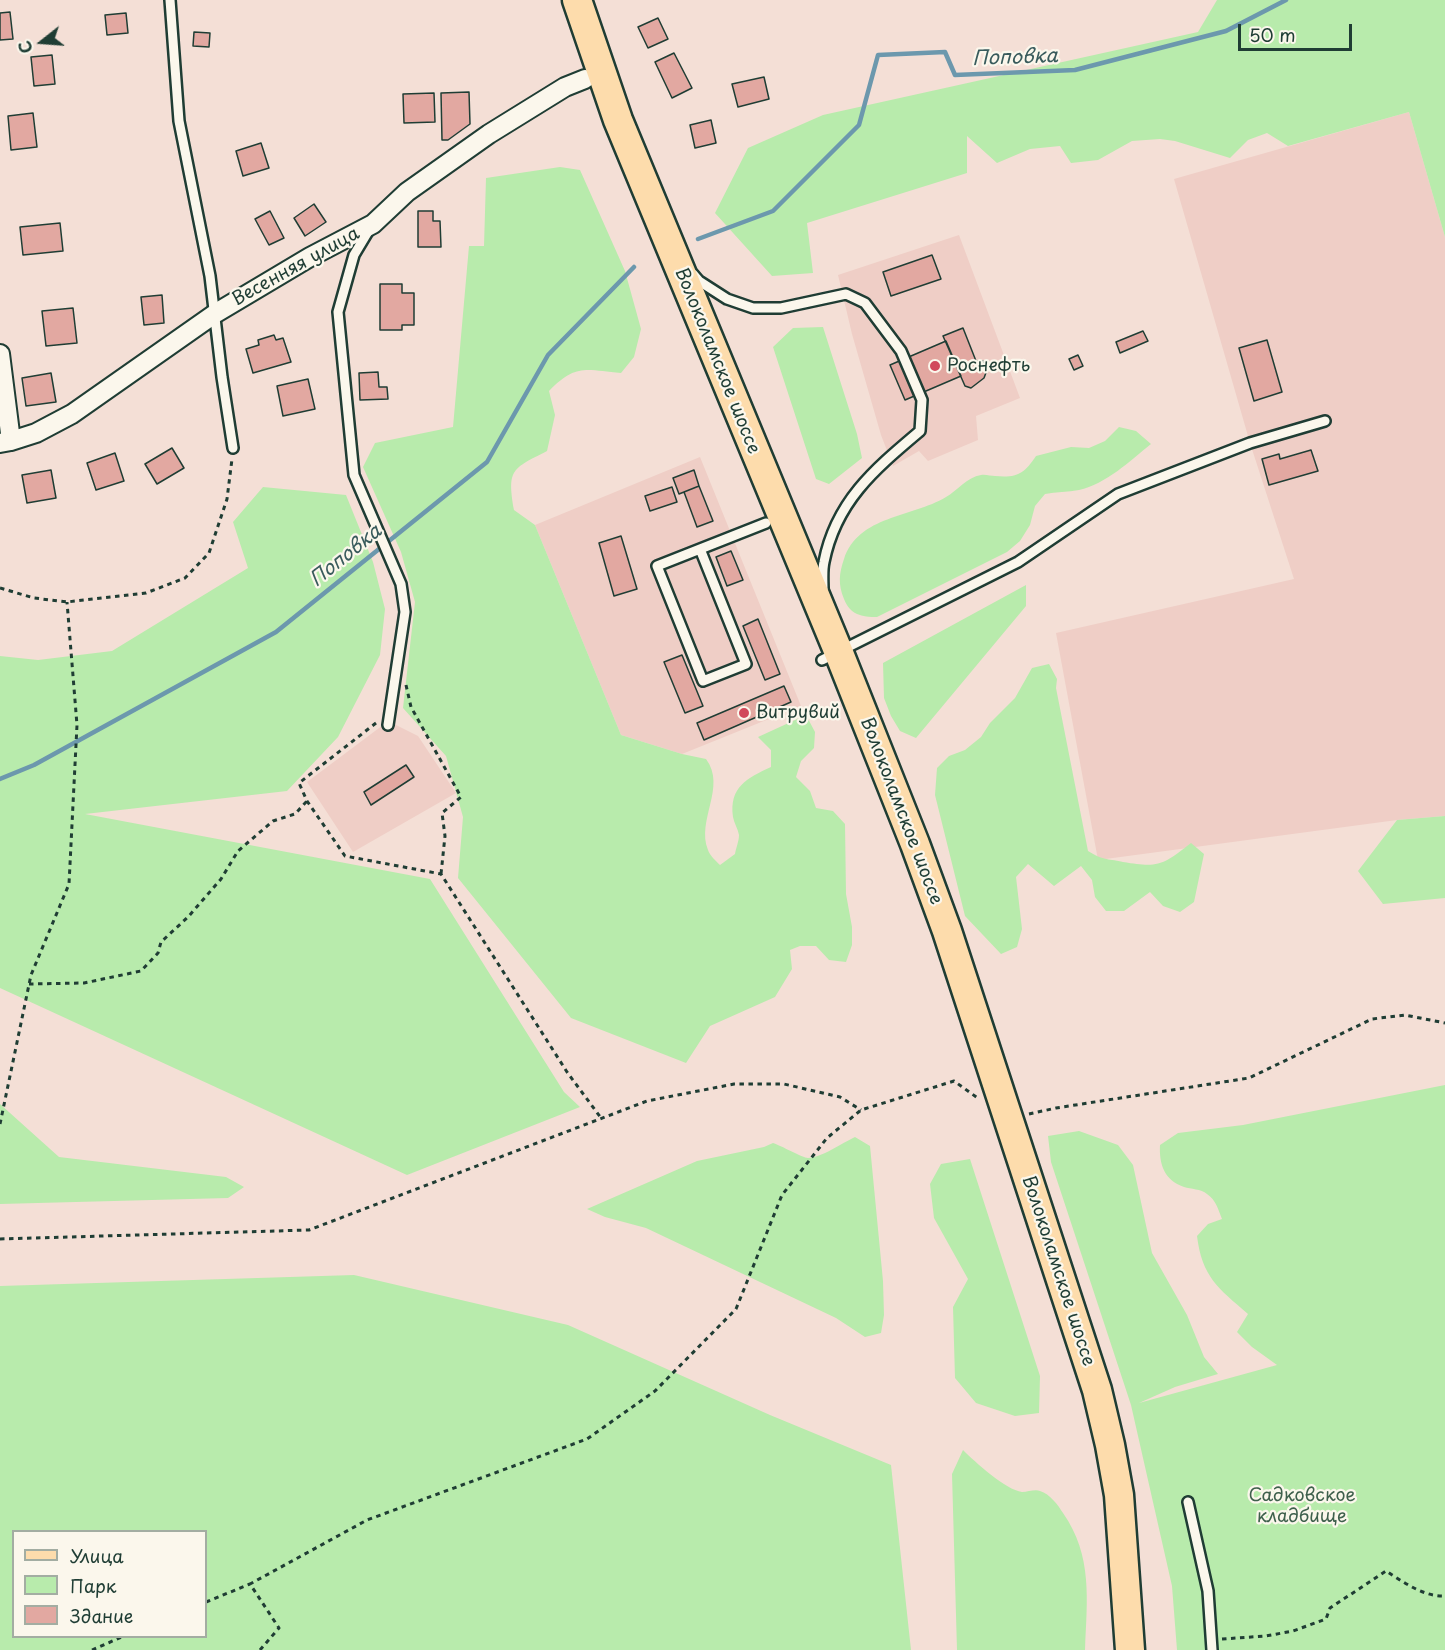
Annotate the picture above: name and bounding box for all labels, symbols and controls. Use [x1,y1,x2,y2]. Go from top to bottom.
north arrow [12,12,72,72]
scale bar [1241,12,1355,50]
text: 50 m [1249,21,1296,48]
text: С [12,38,38,57]
water label: Поповка [972,45,1058,71]
street label: Весенняя улица [229,223,363,311]
street label: Волоколамское шоссе [670,265,764,457]
place label: Роснефть [947,355,1030,377]
marker: Роснефть [928,359,942,373]
water label: Поповка [305,520,387,592]
place label: Витрувий [756,702,840,724]
marker: Витрувий [737,706,751,720]
street label: Волоколамское шоссе [855,714,947,908]
street label: Волоколамское шоссе [1017,1173,1099,1369]
park label: Садковское кладбище [1248,1485,1356,1528]
legend [12,1530,207,1638]
text: Улица [70,1542,124,1569]
text: Парк [70,1572,116,1599]
text: Здание [70,1602,133,1629]

